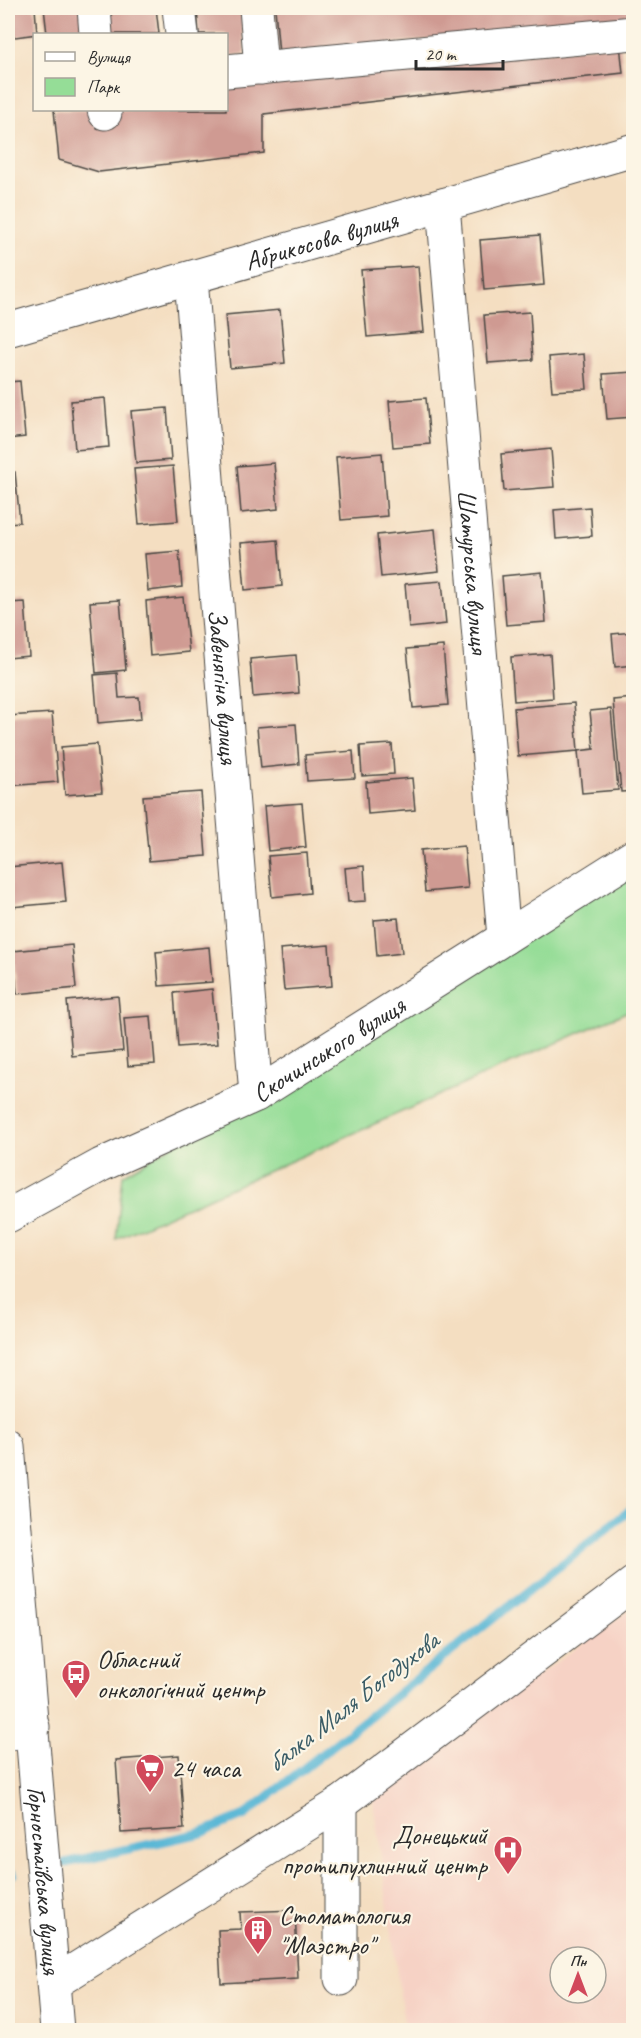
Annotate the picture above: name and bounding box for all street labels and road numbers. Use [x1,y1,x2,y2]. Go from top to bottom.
street label: Абрикосова вулиця [241,202,403,278]
street label: Шатурська вулиця [450,489,496,657]
street label: Завенягіна вулиця [200,608,246,767]
street label: Скочинського вулиця [246,988,413,1110]
street label: Горностаївська вулиця [20,1785,68,1977]

